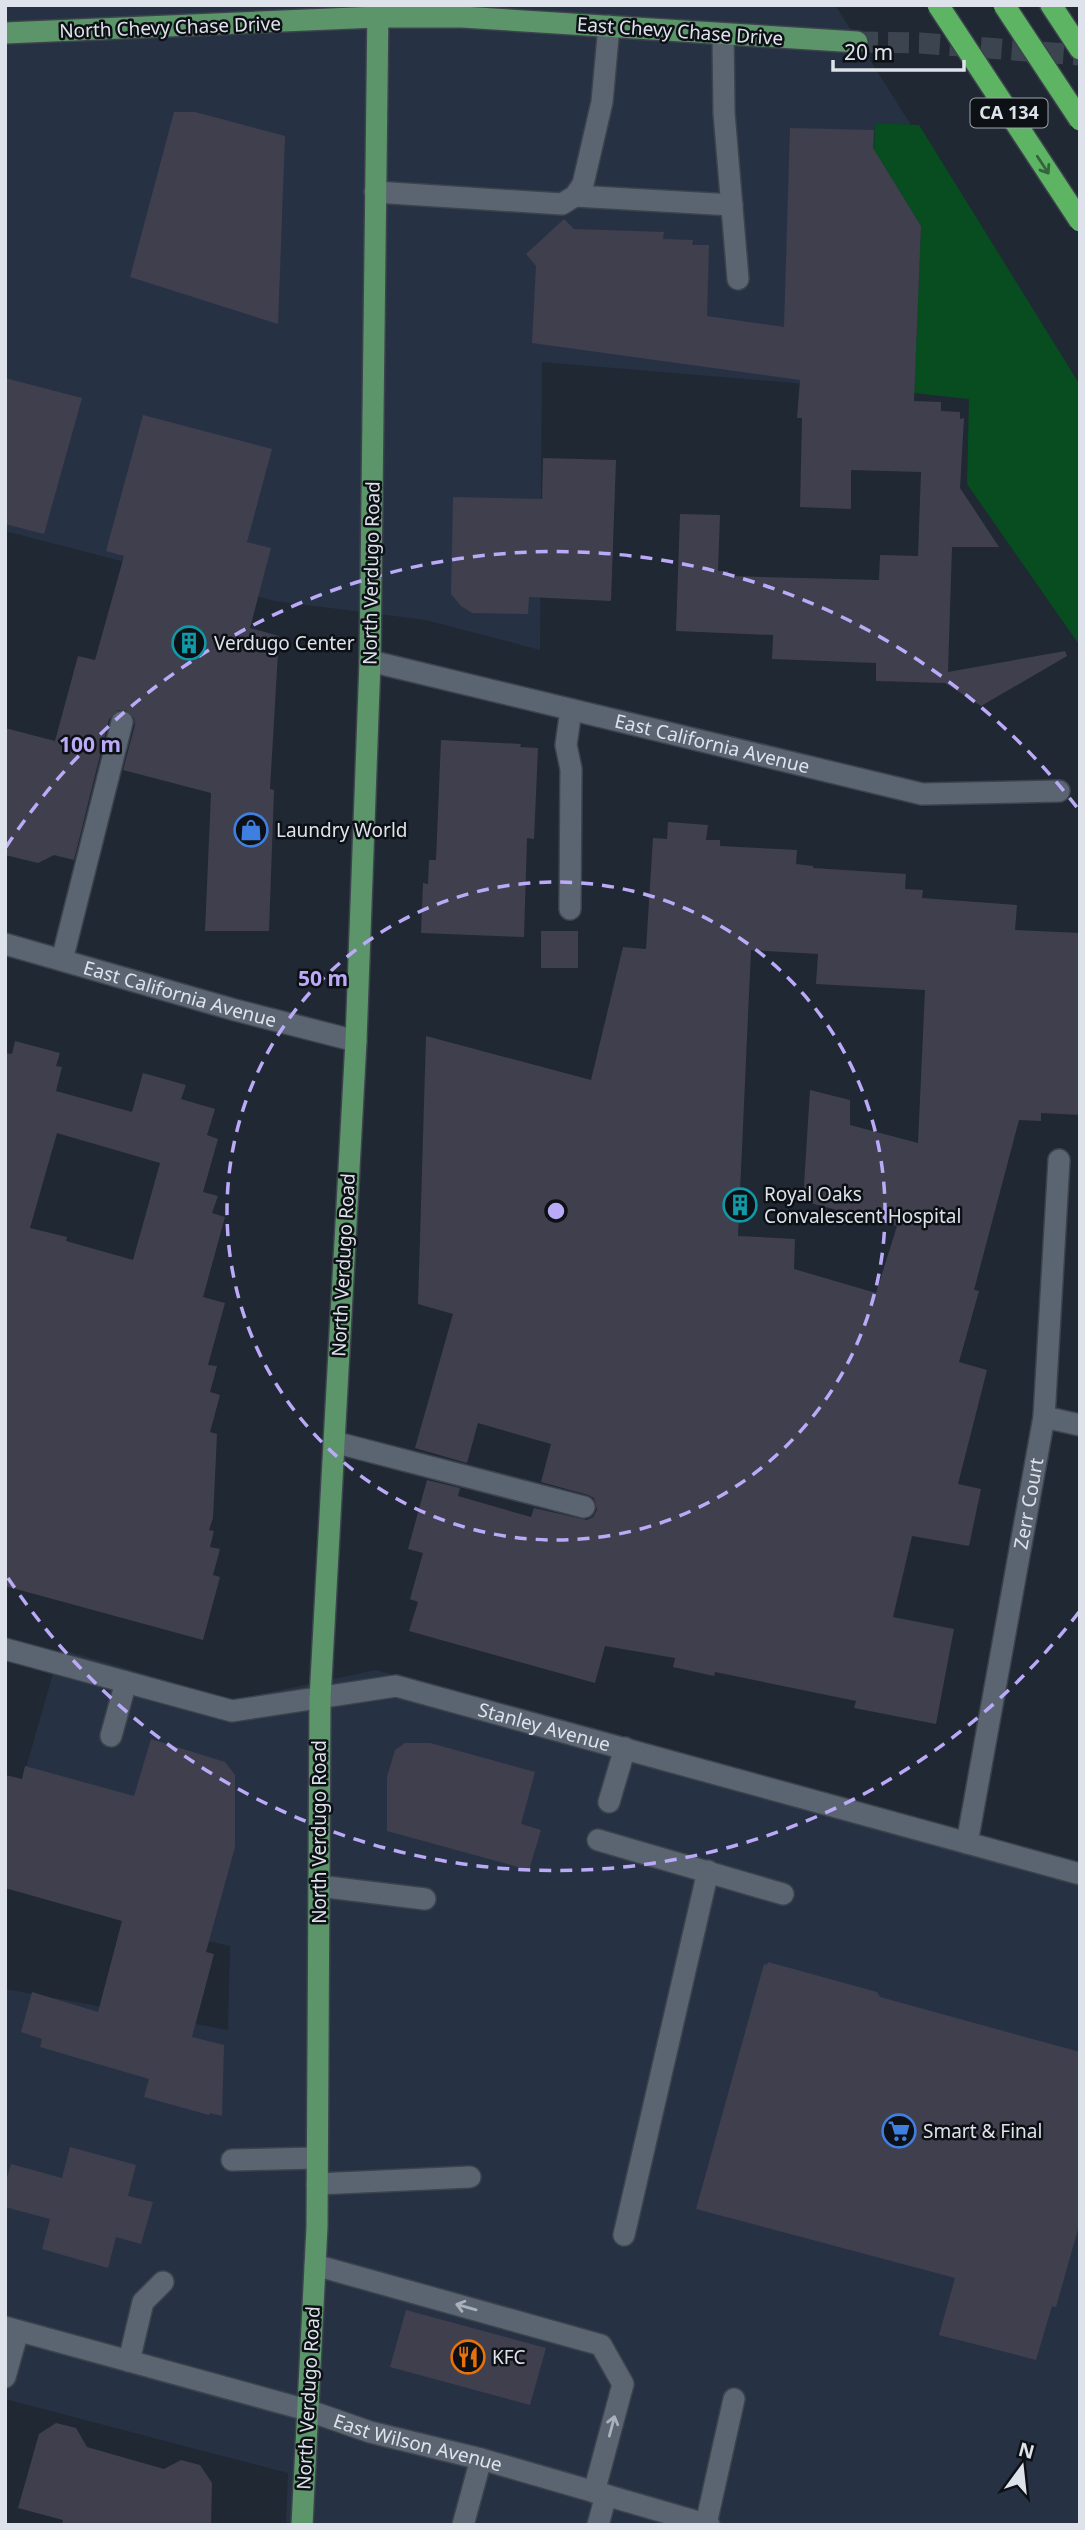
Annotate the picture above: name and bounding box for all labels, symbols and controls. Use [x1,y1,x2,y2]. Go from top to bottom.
street label: North Chevy Chase Drive [59,10,281,44]
street label: East Chevy Chase Drive [576,11,784,51]
scale bar [833,28,964,72]
text: 20 m [844,38,893,66]
road number: CA 134 [970,98,1048,128]
one-way arrow [1036,154,1050,174]
street label: North Verdugo Road [356,481,386,665]
building icon: Verdugo Center [170,624,208,662]
place label: Verdugo Center [214,630,355,656]
street label: East California Avenue [612,707,812,779]
text: 100 m [59,730,121,758]
shop icon: Laundry World [232,811,270,849]
place label: Laundry World [276,817,407,843]
street label: East California Avenue [80,954,279,1033]
text: 50 m [298,964,348,992]
street label: North Verdugo Road [325,1173,361,1357]
place label: Royal Oaks Convalescent Hospital [764,1181,961,1229]
building icon: Royal Oaks Convalescent Hospital [721,1186,759,1224]
centre of rings [544,1199,568,1223]
street label: Zerr Court [1007,1456,1049,1551]
street label: Stanley Avenue [475,1696,613,1757]
street label: North Verdugo Road [306,1740,332,1924]
supermarket icon: Smart & Final [880,2112,918,2150]
place label: Smart & Final [923,2118,1042,2144]
one-way arrow [456,2300,478,2313]
street label: North Verdugo Road [290,2306,326,2490]
restaurant icon: KFC [449,2338,487,2376]
place label: KFC [492,2344,526,2370]
street label: East Wilson Avenue [330,2407,505,2478]
one-way arrow [606,2415,619,2438]
north arrow [987,2432,1057,2502]
text: N [1016,2436,1037,2465]

